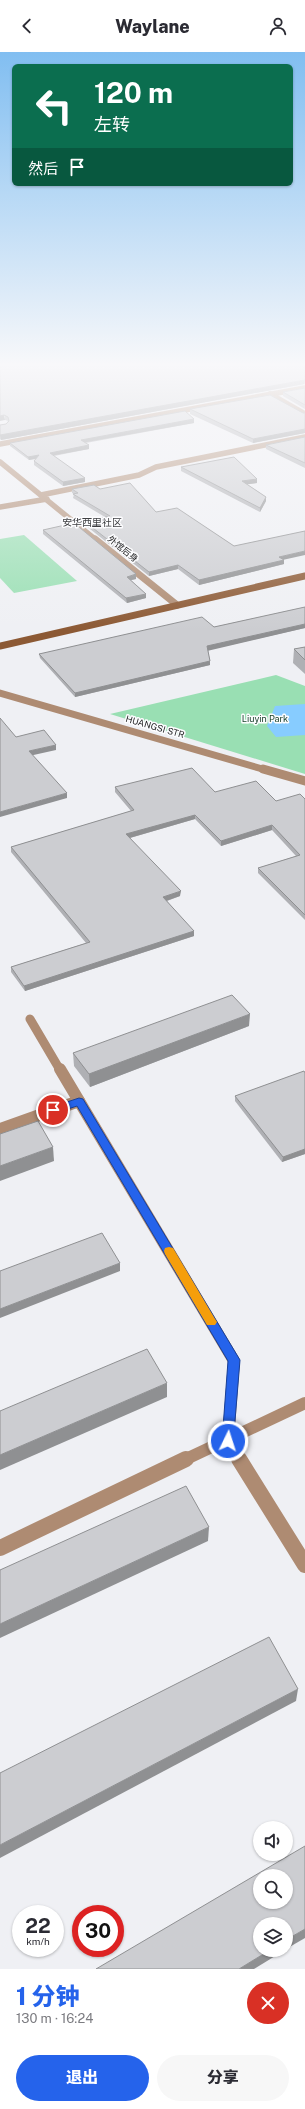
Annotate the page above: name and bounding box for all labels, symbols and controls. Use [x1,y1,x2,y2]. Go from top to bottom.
icon: back [16,15,38,37]
icon: person [267,15,289,37]
text: Waylane [115,16,190,37]
text: 120 m [94,76,173,109]
icon: left [28,80,80,132]
text: 左转 [94,114,130,135]
icon: arrive [66,156,88,178]
text: 然后 [28,160,58,177]
district label: 安华西里社区 [62,516,122,528]
street label: 外馆后身 [106,533,141,564]
street label: HUANGSI STR [124,713,186,740]
park label: Liuyin Park [242,713,288,724]
pin [36,1093,70,1127]
icon: arrive [42,1099,64,1121]
position arrow [207,1420,249,1462]
map controls [253,1821,293,1957]
button: sound [253,1821,293,1861]
button: search [253,1869,293,1909]
speed limit sign: 30 [72,1905,124,1957]
text: 22 [25,1914,51,1938]
button: layers [253,1917,293,1957]
text: km/h [26,1935,50,1947]
text: 1 分钟 [16,1982,80,2010]
button: close [247,1982,289,2024]
text: 130 m · 16:24 [16,2011,93,2026]
button: 退出 [16,2055,149,2101]
button: 分享 [157,2055,289,2101]

